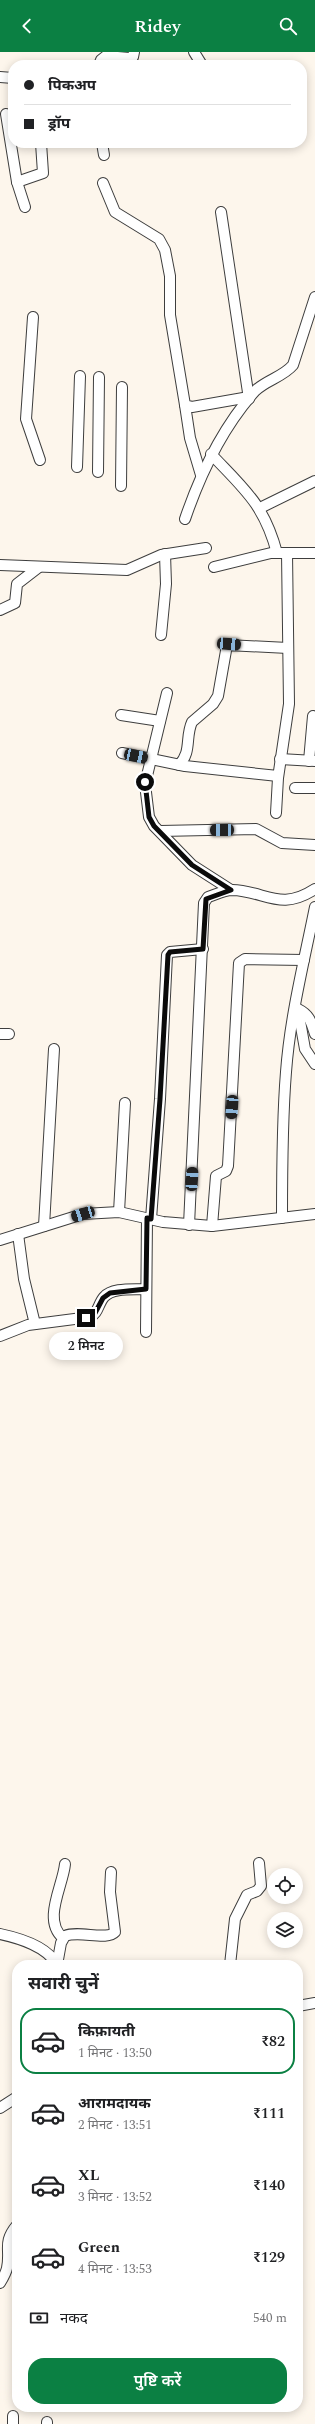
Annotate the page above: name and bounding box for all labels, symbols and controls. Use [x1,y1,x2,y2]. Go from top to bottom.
text: Ridey [134,13,181,40]
icon: back [16,15,38,37]
icon: search [277,15,299,37]
text: पिकअप [48,74,96,97]
text: ड्रॉप [48,112,70,135]
car [217,637,241,651]
car [123,748,149,764]
route start [136,773,154,791]
car [210,824,234,836]
car [225,1095,239,1119]
car [185,1167,199,1191]
car [70,1205,96,1223]
route end [77,1309,95,1327]
callout: 2 मिनट [49,1332,123,1360]
text: 2 मिनट [68,1336,104,1356]
map controls [267,1868,303,1948]
button: locate [267,1868,303,1904]
button: layers [267,1912,303,1948]
text: सवारी चुनें [28,1970,99,1997]
text: किफ़ायती [78,2020,135,2043]
icon: car [30,2023,66,2059]
text: ₹82 [261,2030,285,2053]
text: 1 मिनट · 13:50 [78,2043,152,2063]
text: आरामदायक [78,2092,151,2115]
icon: car [30,2095,66,2131]
text: ₹111 [253,2102,285,2125]
text: 2 मिनट · 13:51 [78,2115,152,2135]
text: XL [78,2164,99,2187]
icon: car [30,2167,66,2203]
text: ₹140 [253,2174,285,2197]
text: 3 मिनट · 13:52 [78,2187,152,2207]
text: Green [78,2236,120,2259]
icon: car [30,2239,66,2275]
text: ₹129 [253,2246,285,2269]
text: 4 मिनट · 13:53 [78,2259,152,2279]
icon: cash [28,2307,50,2329]
text: नकद [60,2307,88,2330]
text: 540 m [253,2308,287,2328]
button: पुष्टि करें [28,2358,287,2404]

